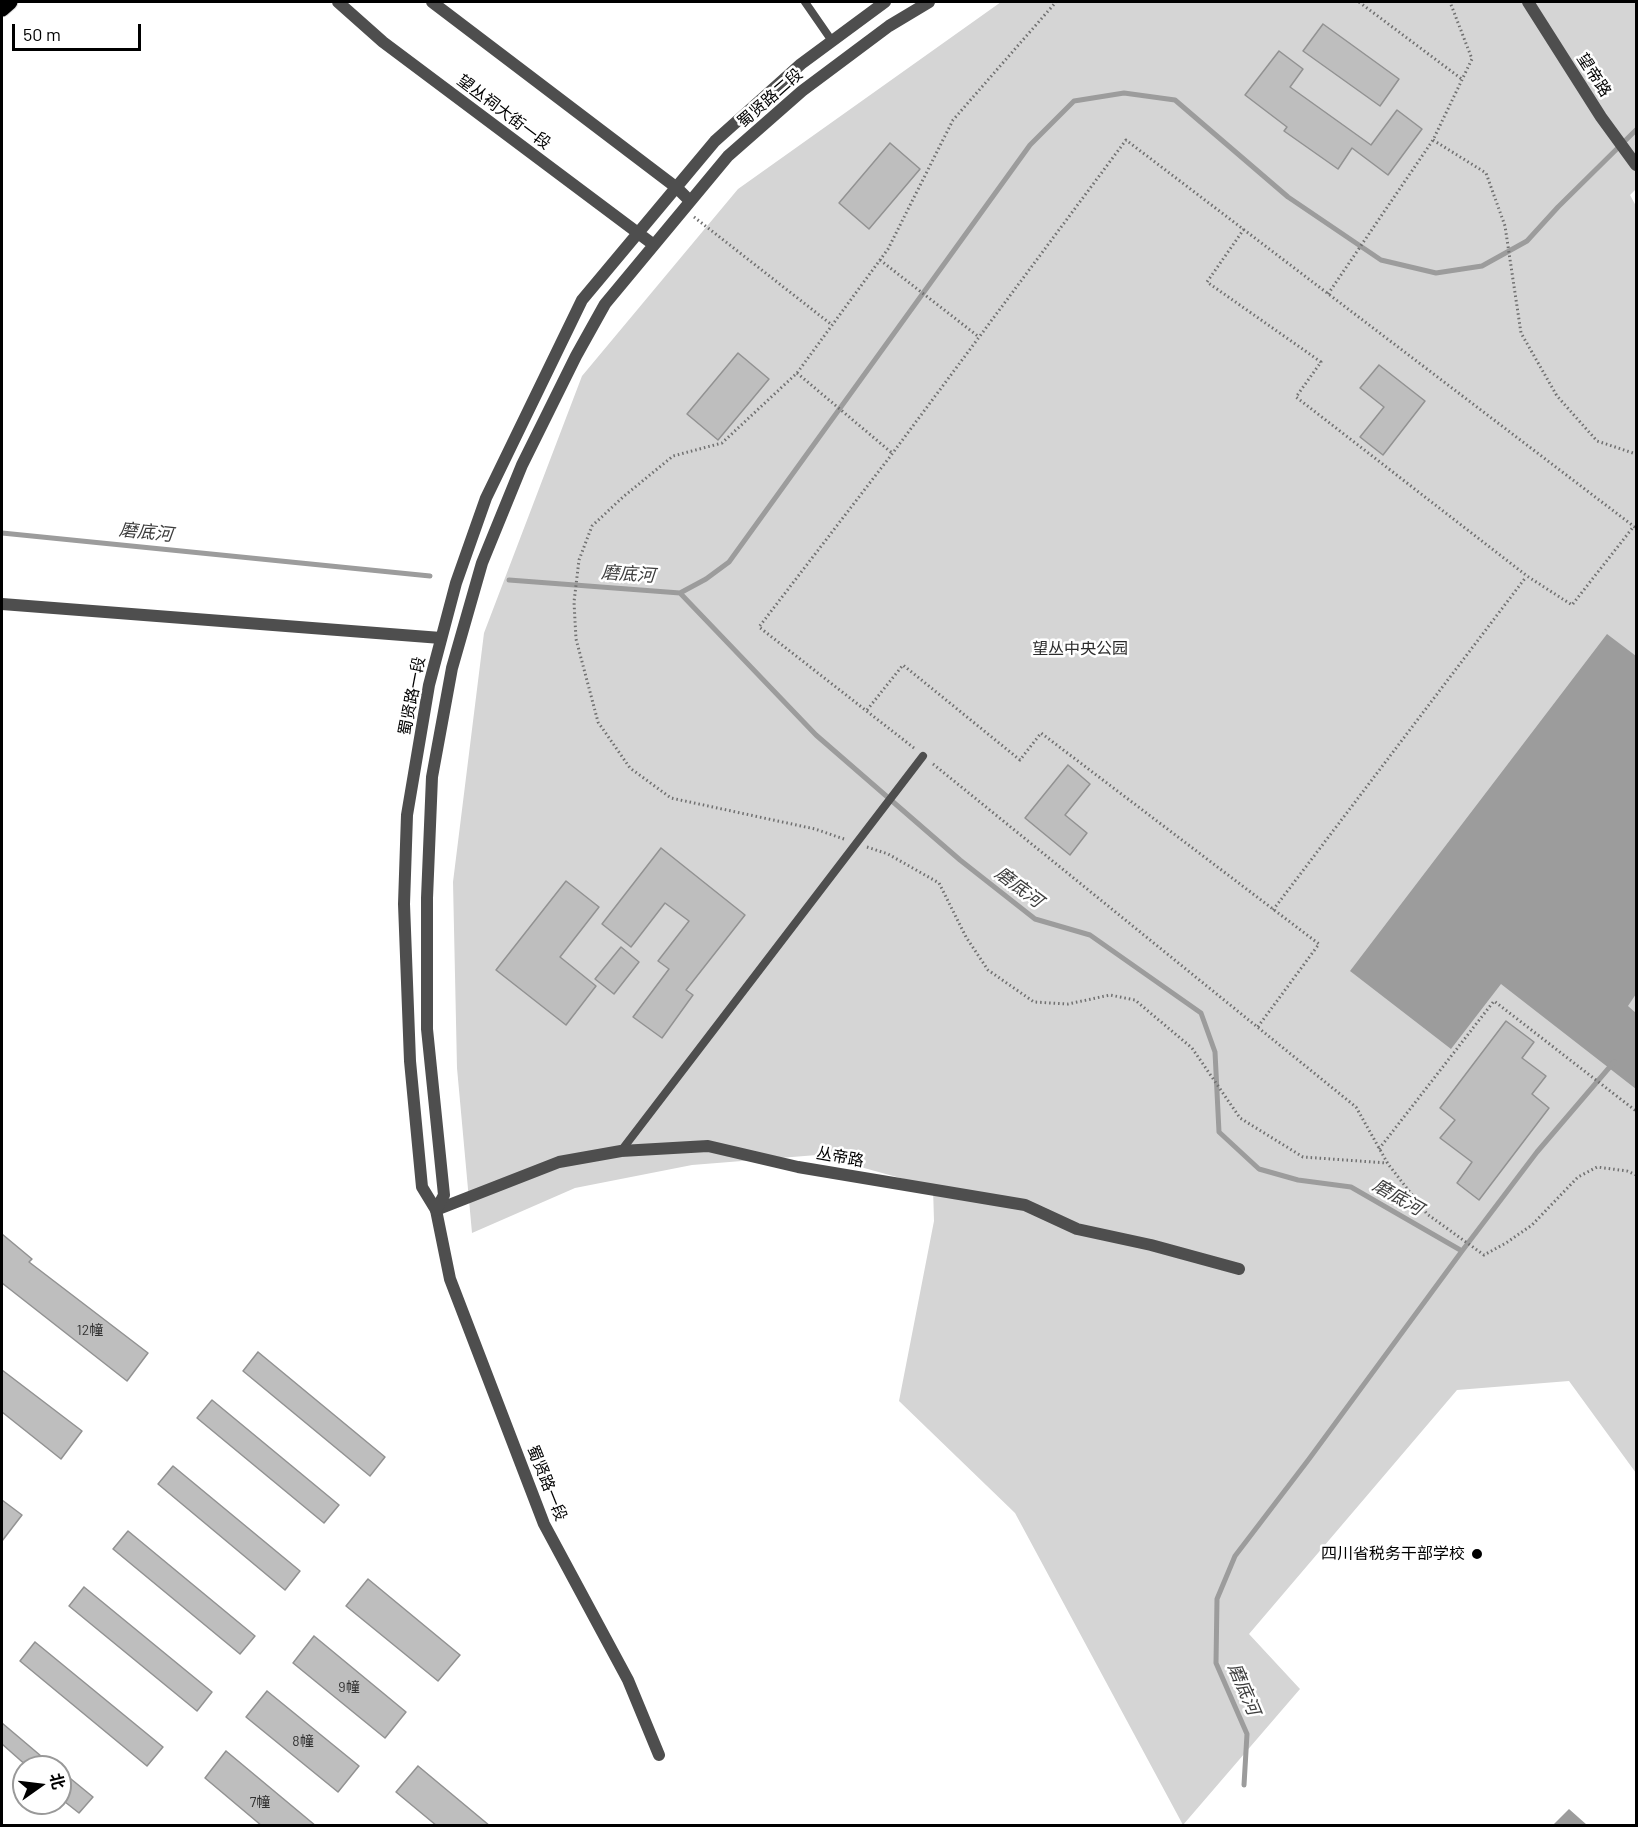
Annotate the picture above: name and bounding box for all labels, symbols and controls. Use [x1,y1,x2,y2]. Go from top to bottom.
scale bar [15,12,144,50]
text: 50 m [23,23,61,45]
street label: 望帝路 [1573,50,1615,100]
street label: 蜀贤路二段 [734,65,806,131]
street label: 望丛祠大街一段 [453,71,555,153]
water label: 磨底河 [118,518,174,546]
water label: 磨底河 [600,561,656,587]
park label: 望丛中央公园 [1032,639,1128,659]
street label: 蜀贤路一段 [395,655,429,737]
water label: 磨底河 [991,862,1047,912]
street label: 丛帝路 [815,1143,865,1171]
water label: 磨底河 [1369,1174,1427,1220]
house number: 12幢 [77,1322,103,1338]
street label: 蜀贤路一段 [523,1442,571,1524]
place label: 四川省税务干部学校 [1321,1544,1465,1564]
marker: 四川省税务干部学校 [1470,1547,1484,1561]
water label: 磨底河 [1224,1660,1264,1718]
house number: 9幢 [338,1679,360,1695]
house number: 8幢 [292,1733,314,1749]
north arrow [12,1755,72,1815]
text: 北 [47,1771,69,1791]
house number: 7幢 [250,1794,270,1810]

